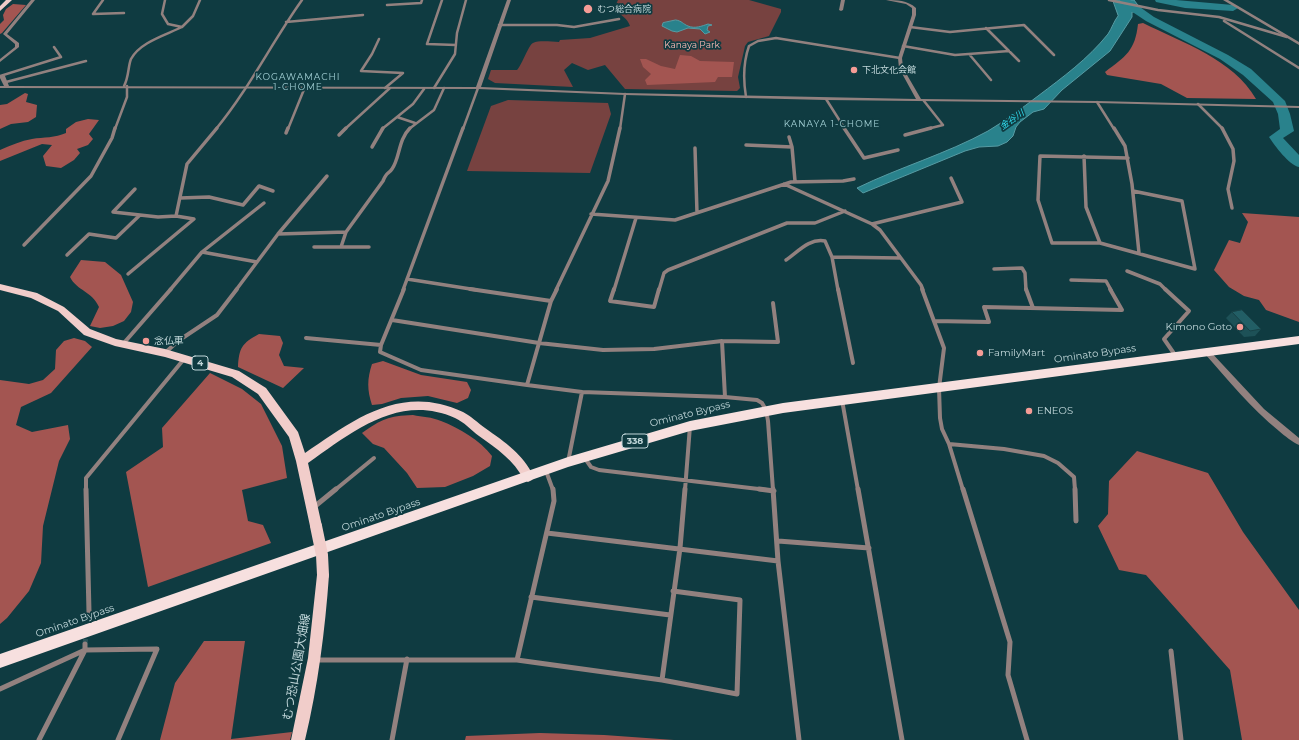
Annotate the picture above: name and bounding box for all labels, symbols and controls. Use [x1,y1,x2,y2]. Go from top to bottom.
marker: むつ総合病院 [582,3,594,15]
place label: むつ総合病院 [597,4,651,14]
park label: Kanaya Park [664,40,720,50]
marker: 下北文化会館 [849,65,859,75]
place label: 下北文化会館 [862,65,916,75]
district label: KOGAWAMACHI 1-CHOME [255,72,341,93]
water label: 金谷川 [998,108,1026,132]
district label: KANAYA 1-CHOME [784,119,880,129]
place label: Kimono Goto [1166,321,1232,333]
marker: Kimono Goto [1235,322,1245,332]
place label: 念仏車 [154,335,184,347]
marker: 念仏車 [141,336,151,346]
street label: Ominato Bypass [1053,342,1137,366]
place label: FamilyMart [988,347,1045,359]
marker: FamilyMart [975,348,985,358]
road number: 4 [192,356,208,370]
street label: Ominato Bypass [649,398,731,430]
place label: ENEOS [1037,405,1073,417]
marker: ENEOS [1024,406,1034,416]
road number: 338 [622,434,648,448]
street label: Ominato Bypass [340,496,422,534]
street label: Ominato Bypass [34,602,116,640]
street label: むつ恐山公園大畑線 [281,613,313,721]

